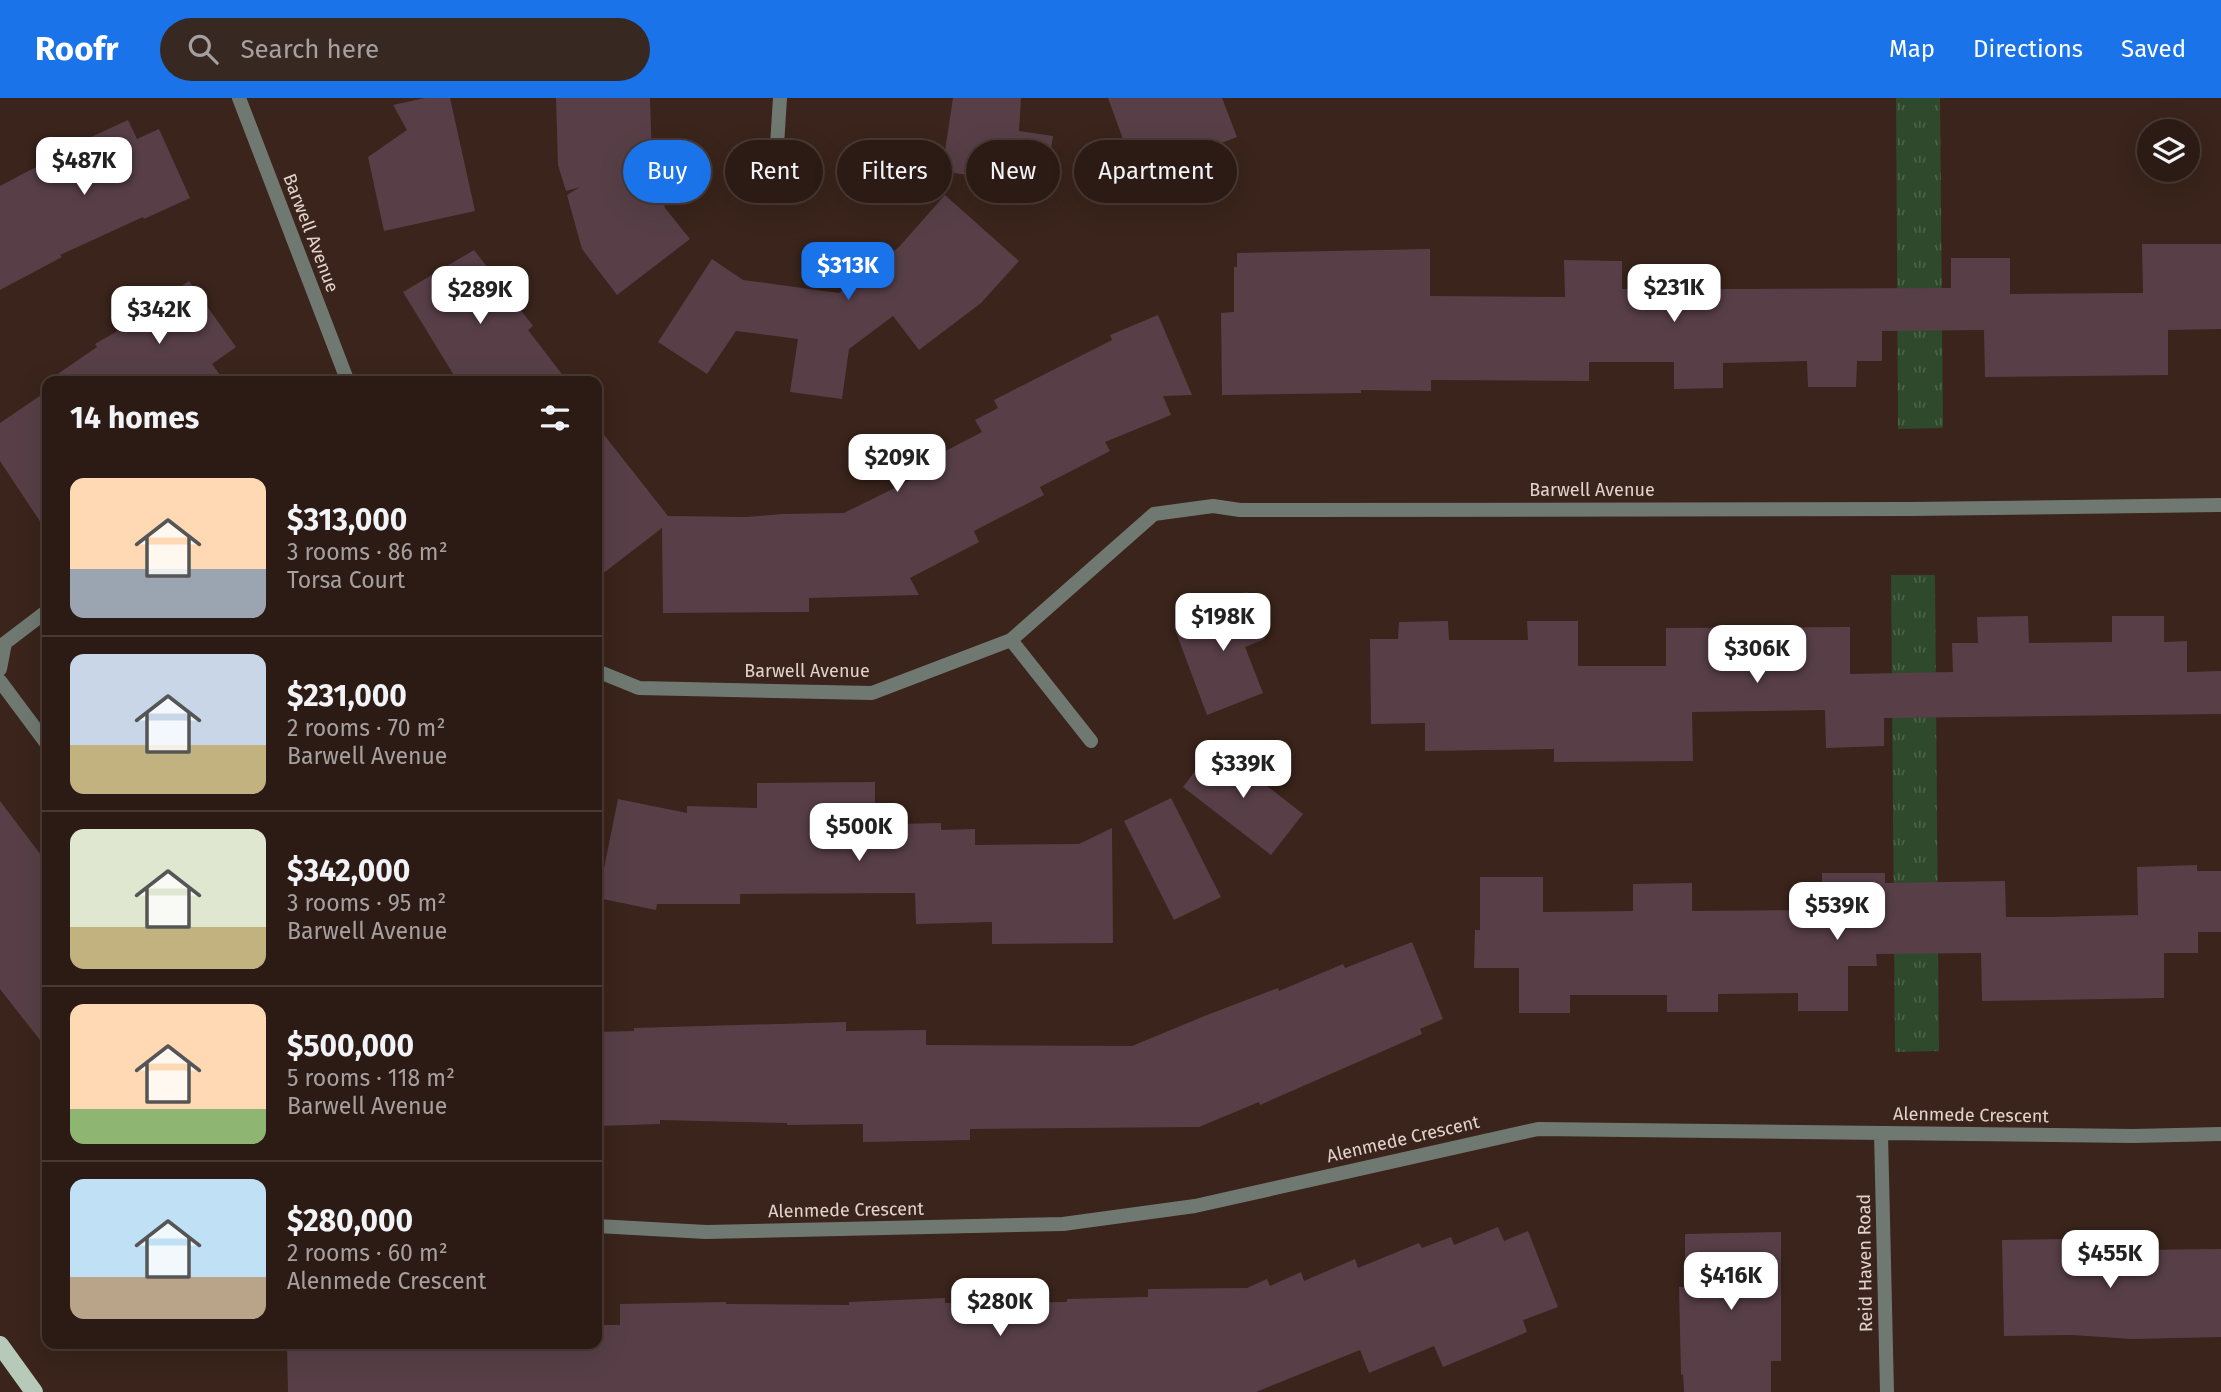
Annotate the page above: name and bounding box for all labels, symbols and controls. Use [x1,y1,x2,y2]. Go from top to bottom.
search box [160,18,650,81]
text: Roofr [35,29,118,69]
icon: search [184,30,222,68]
text: Search here [240,34,379,65]
text: Map [1889,35,1935,63]
text: Directions [1973,35,2083,63]
text: Saved [2121,35,2186,63]
map controls [2137,119,2200,182]
button: layers [2137,119,2200,182]
pin: $487K [35,138,133,197]
chip: Buy [623,140,711,203]
chip: Rent [725,140,823,203]
chip: Filters [837,140,952,203]
chip: New [966,140,1060,203]
chip: Apartment [1074,140,1237,203]
text: $487K [52,146,116,174]
street label: Barwell Avenue [278,170,344,296]
pin: $313K [799,242,897,302]
text: $313K [817,251,879,279]
pin: $231K [1625,264,1723,324]
pin: $289K [431,266,529,326]
text: $231K [1644,273,1704,301]
text: $289K [448,275,512,303]
pin: $342K [110,286,208,346]
text: $342K [127,295,191,323]
icon: filters [536,399,574,437]
text: 14 homes [70,400,199,436]
pin: $209K [848,434,946,494]
text: $209K [865,443,929,471]
street label: Barwell Avenue [1529,479,1655,501]
text: $313,000 [287,502,407,538]
icon: home [126,506,210,590]
text: 3 rooms · 86 m² [287,538,448,566]
text: Torsa Court [287,566,405,594]
pin: $198K [1174,594,1272,653]
text: $198K [1191,602,1255,630]
pin: $306K [1708,626,1806,685]
text: $306K [1724,634,1790,662]
street label: Barwell Avenue [744,660,870,682]
text: $231,000 [287,678,407,714]
icon: home [126,682,210,766]
text: 2 rooms · 70 m² [287,714,445,742]
pin: $339K [1194,740,1292,800]
text: Barwell Avenue [287,742,447,770]
text: $339K [1211,749,1275,777]
pin: $500K [810,804,908,863]
text: $500K [826,812,892,840]
text: $342,000 [287,853,410,889]
icon: home [126,857,210,941]
pin: $539K [1788,882,1886,942]
text: 3 rooms · 95 m² [287,889,446,917]
text: $539K [1805,891,1869,919]
text: Barwell Avenue [287,917,447,945]
text: $500,000 [287,1028,414,1064]
icon: home [126,1032,210,1116]
text: 5 rooms · 118 m² [287,1064,455,1092]
text: Barwell Avenue [287,1092,447,1120]
street label: Alenmede Crescent [1893,1103,2050,1127]
street label: Alenmede Crescent [1325,1111,1482,1167]
street label: Reid Haven Road [1853,1194,1877,1332]
street label: Alenmede Crescent [768,1198,925,1222]
text: $280,000 [287,1203,413,1239]
icon: home [126,1207,210,1291]
pin: $455K [2061,1230,2159,1290]
text: 2 rooms · 60 m² [287,1239,448,1267]
text: $455K [2078,1239,2142,1267]
pin: $416K [1682,1252,1780,1312]
text: $416K [1700,1261,1762,1289]
text: Alenmede Crescent [287,1267,486,1295]
pin: $280K [951,1278,1049,1338]
text: $280K [967,1287,1033,1315]

